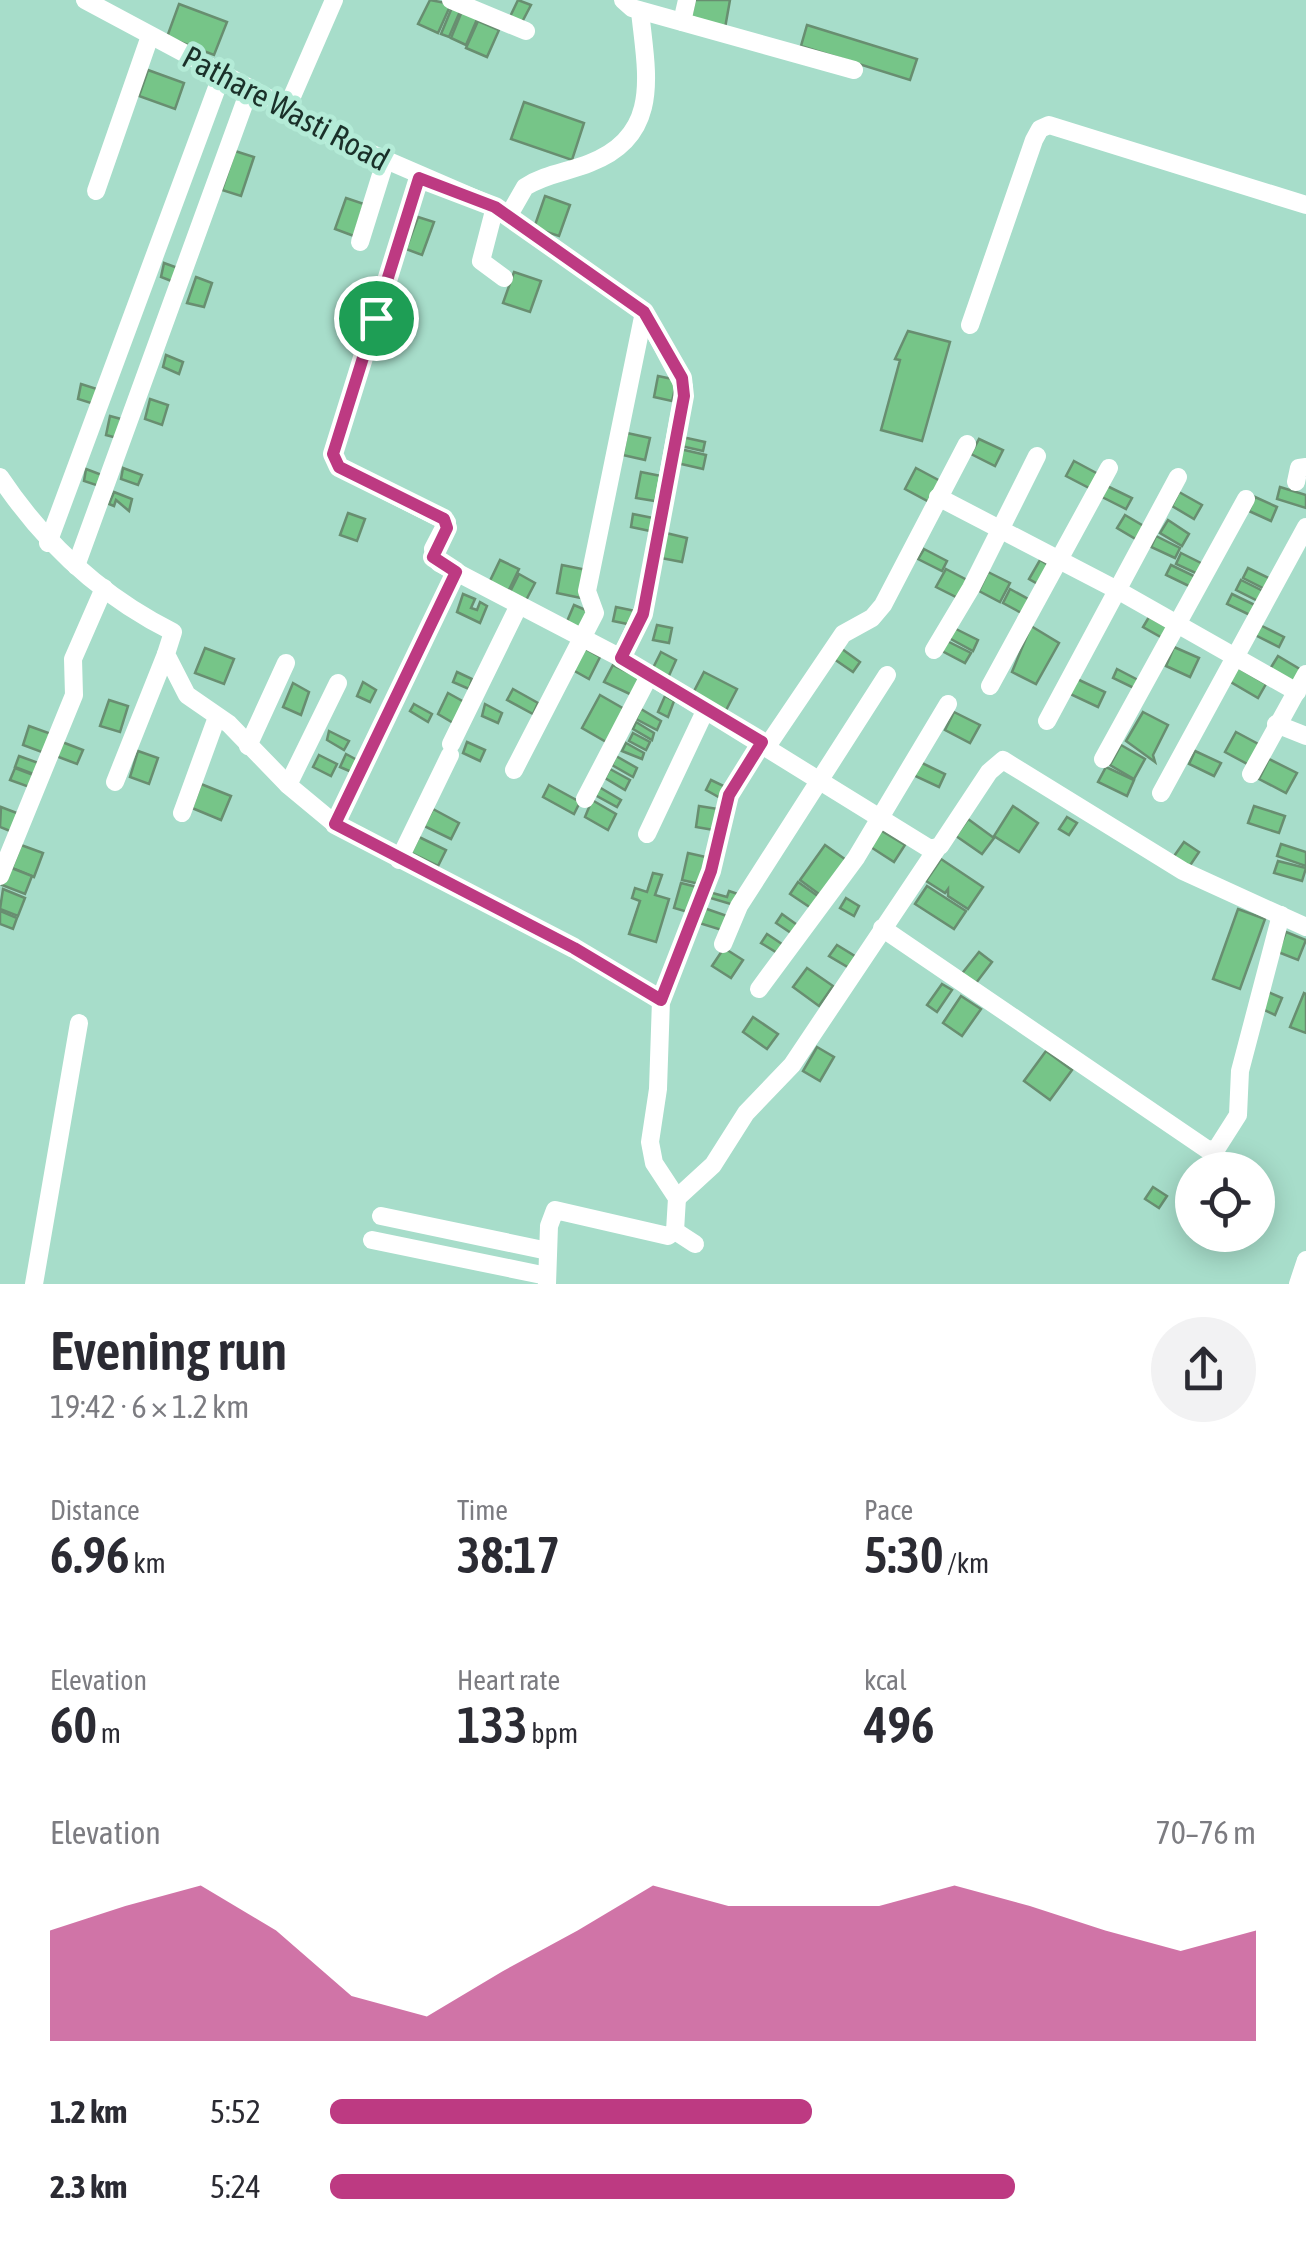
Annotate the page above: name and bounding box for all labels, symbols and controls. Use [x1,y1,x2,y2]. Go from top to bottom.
street label: Pathare Wasti Road [177,38,395,178]
pin [334,276,419,361]
icon: arrive [349,291,404,346]
map controls [1175,1152,1275,1252]
button: locate [1175,1152,1275,1252]
button: share [1151,1317,1256,1422]
text: Evening run [50,1319,287,1382]
text: 19:42 · 6 × 1.2 km [50,1388,249,1425]
text: Distance [50,1494,140,1526]
text: Time [457,1494,508,1526]
text: Pace [864,1494,913,1526]
text: 6.96 [50,1526,129,1584]
text: 38:17 [457,1526,560,1584]
text: 5:30 [864,1526,943,1584]
text: km [129,1547,166,1579]
text: /km [943,1547,989,1579]
text: Elevation [50,1664,147,1696]
text: Heart rate [457,1664,560,1696]
text: kcal [864,1664,907,1696]
text: 60 [50,1696,97,1754]
text: 133 [457,1696,528,1754]
text: 496 [864,1696,935,1754]
text: m [97,1717,121,1749]
text: bpm [528,1717,578,1749]
text: Elevation [50,1814,161,1851]
text: 70–76 m [1156,1814,1256,1851]
text: 1.2 km [50,2093,127,2130]
text: 5:52 [210,2093,261,2130]
text: 2.3 km [50,2168,127,2205]
text: 5:24 [210,2168,261,2205]

